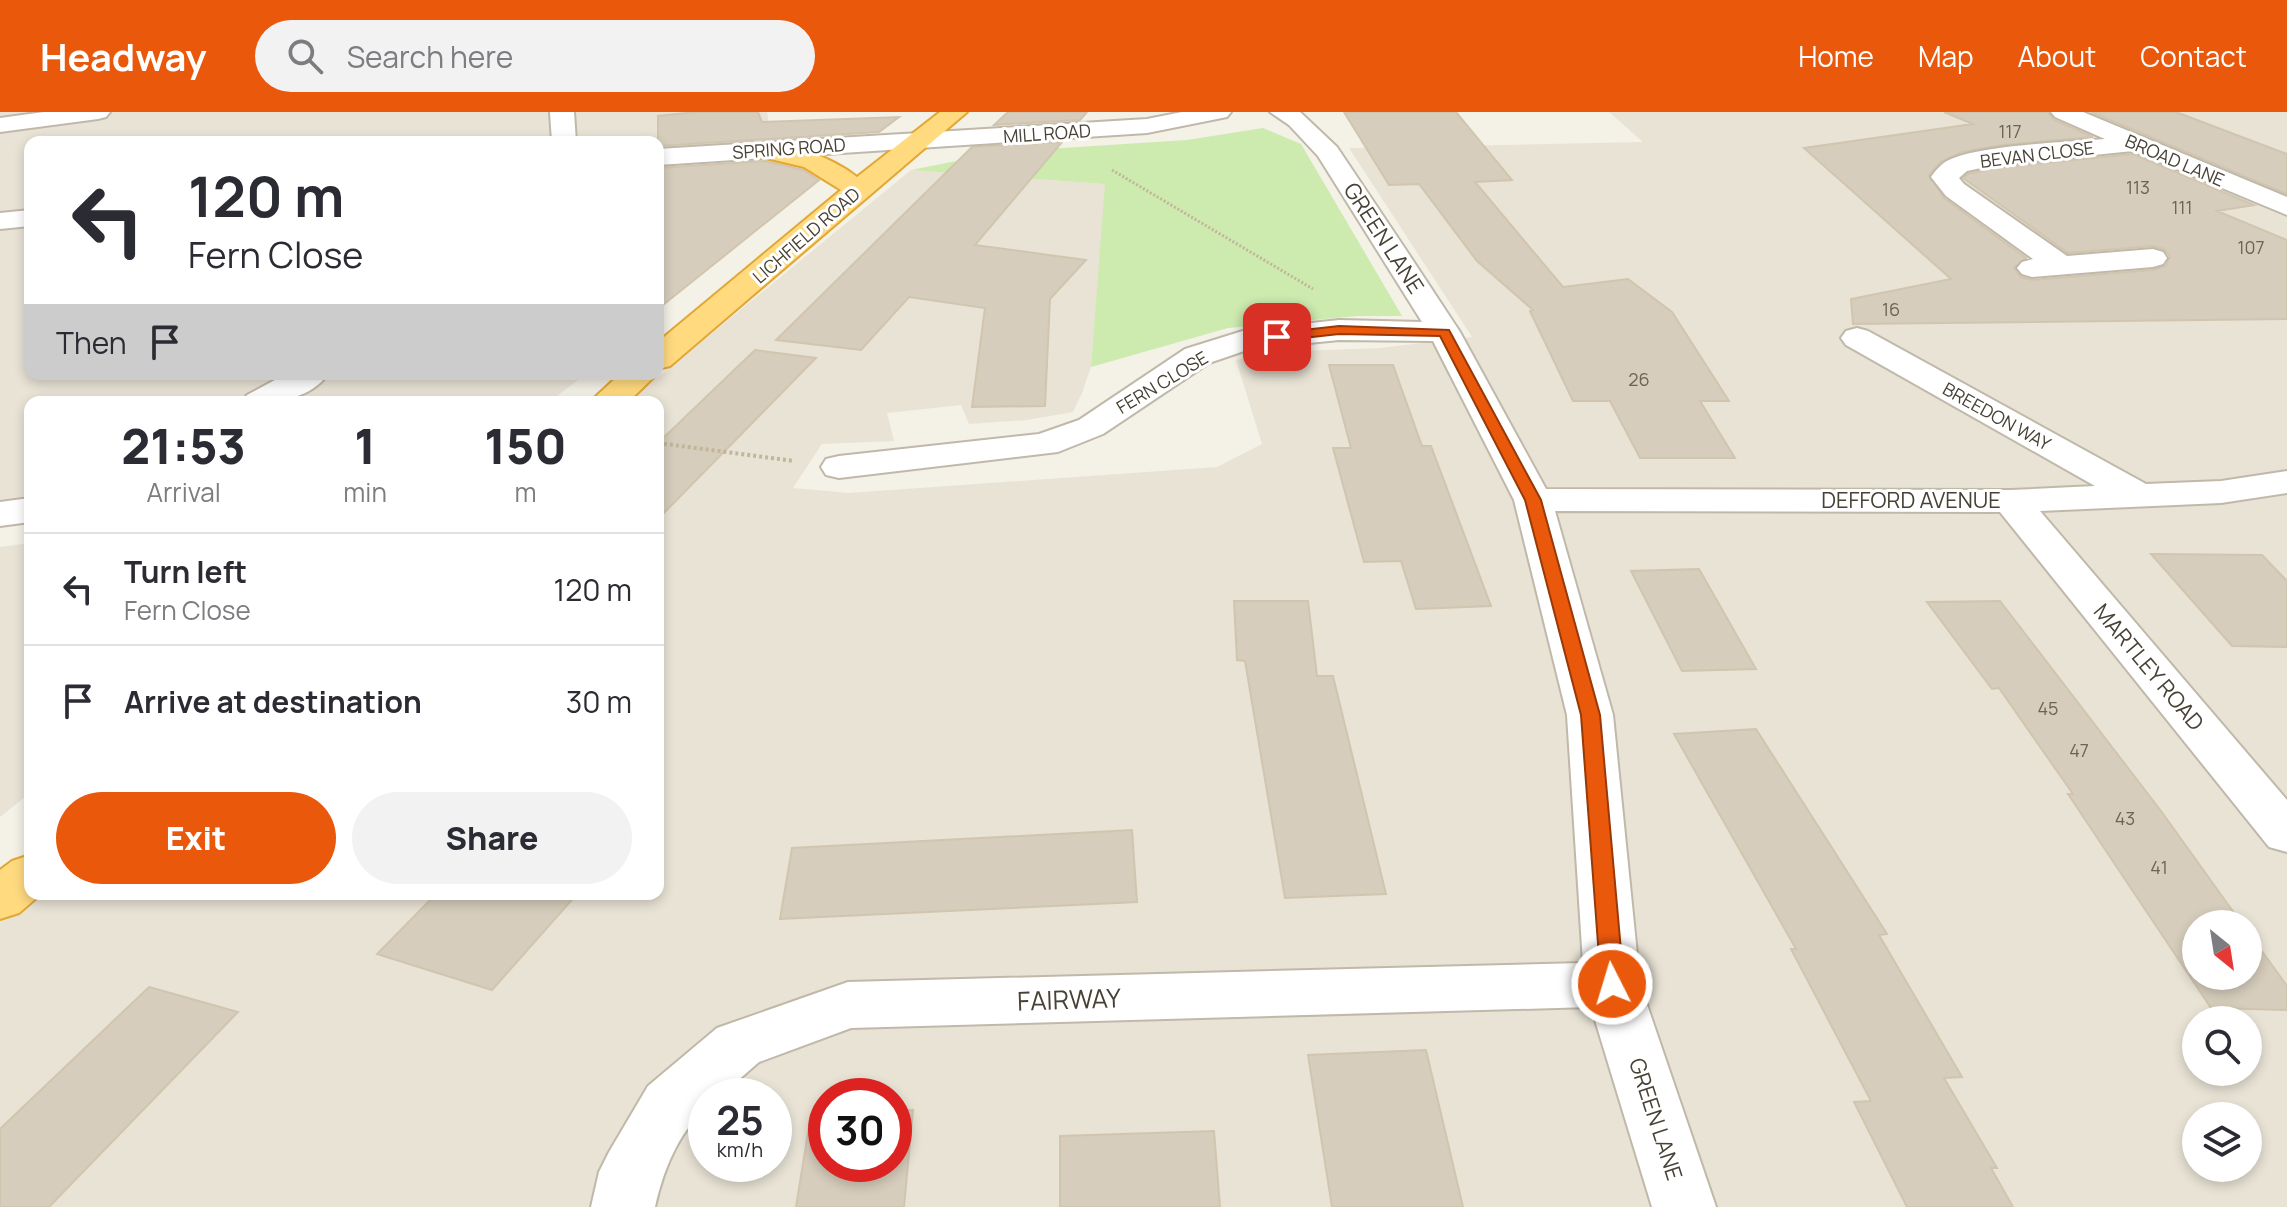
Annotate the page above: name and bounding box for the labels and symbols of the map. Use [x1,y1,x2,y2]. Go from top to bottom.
street label: MILL ROAD [1002,118,1092,148]
house number: 117 [1998,119,2022,143]
street label: BROAD LANE [2122,128,2228,192]
street label: SPRING ROAD [731,132,847,164]
street label: BEVAN CLOSE [1979,135,2095,173]
house number: 113 [2126,175,2150,199]
street label: GREEN LANE [1337,177,1431,299]
street label: LICHFIELD ROAD [747,182,865,288]
house number: 111 [2171,195,2193,219]
house number: 107 [2237,235,2265,259]
house number: 16 [1882,297,1900,321]
pin [1243,303,1311,371]
street label: FERN CLOSE [1112,345,1212,419]
house number: 26 [1628,367,1650,391]
street label: BREEDON WAY [1939,376,2056,456]
street label: DEFFORD AVENUE [1821,485,2001,515]
street label: MARTLEY ROAD [2087,597,2211,737]
house number: 45 [2037,696,2059,720]
house number: 47 [2069,738,2089,762]
house number: 43 [2115,806,2135,830]
house number: 41 [2150,855,2168,879]
north arrow [2182,910,2262,990]
position arrow [1570,942,1654,1026]
street label: FAIRWAY [1017,979,1122,1019]
street label: GREEN LANE [1622,1054,1690,1184]
speed limit sign: 30 [808,1078,912,1182]

